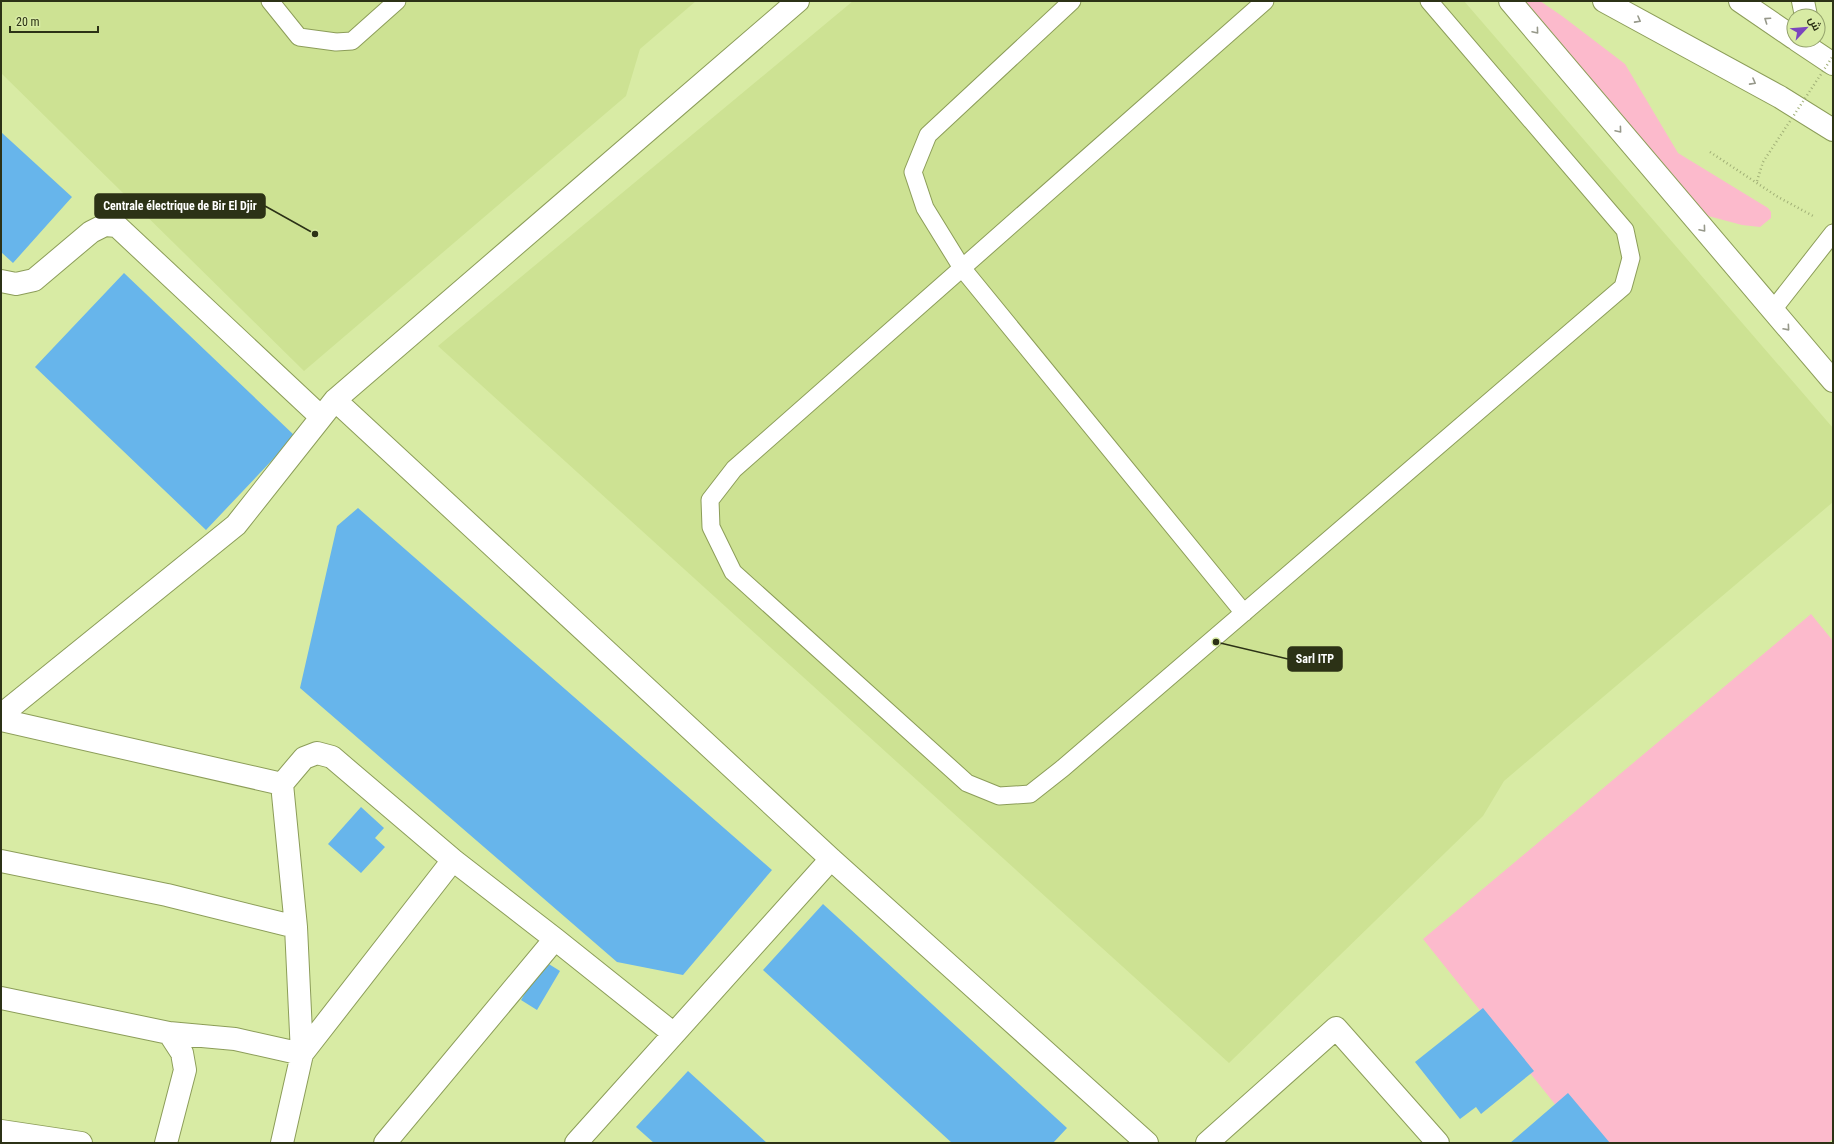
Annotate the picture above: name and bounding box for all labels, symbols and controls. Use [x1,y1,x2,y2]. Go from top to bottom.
scale bar [10,8,98,34]
north arrow [1786,8,1826,48]
text: 20 m [16,15,40,29]
one-way arrow [1634,15,1642,22]
text: ش [1806,15,1823,33]
one-way arrow [1764,17,1771,24]
one-way arrow [1531,26,1538,33]
one-way arrow [1748,77,1756,85]
one-way arrow [1615,125,1622,133]
callout: Centrale électrique de Bir El Djir [95,194,265,218]
text: Centrale électrique de Bir El Djir [103,199,257,213]
one-way arrow [1699,225,1706,232]
one-way arrow [1783,324,1790,331]
callout: Sarl ITP [1288,647,1342,671]
text: Sarl ITP [1296,652,1334,666]

